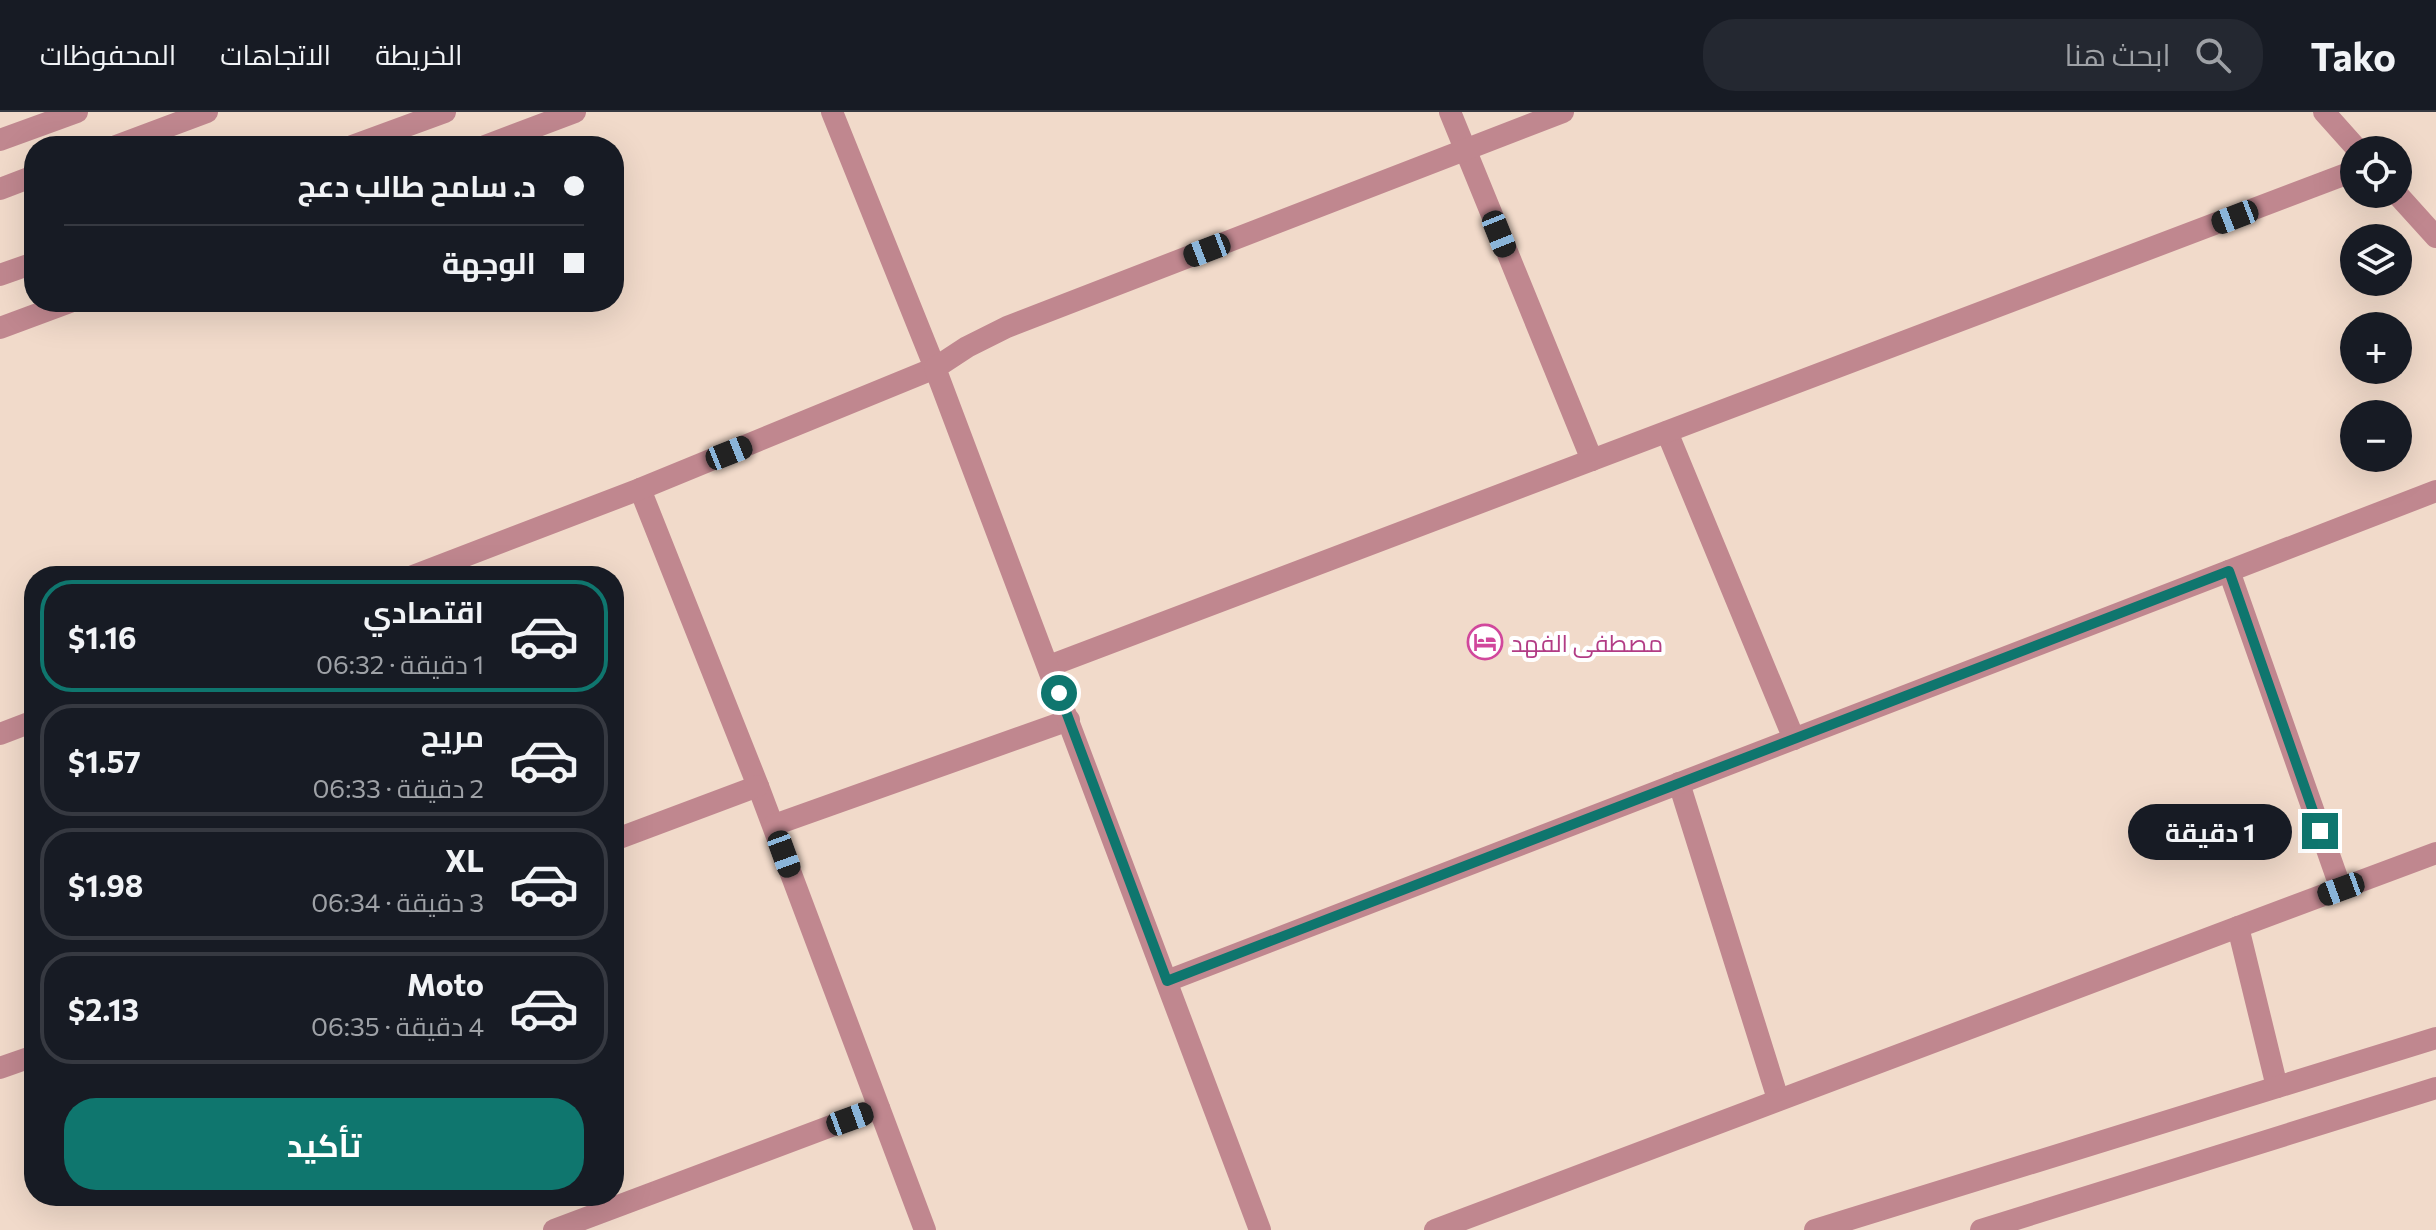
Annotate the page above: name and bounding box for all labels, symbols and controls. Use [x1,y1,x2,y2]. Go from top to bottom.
search box [1703,19,2263,91]
text: Tako [2311,32,2396,79]
icon: search [2191,33,2235,77]
text: ابحث هنا [2065,35,2171,72]
text: المحفوظات [40,37,176,71]
text: الاتجاهات [220,37,331,71]
text: الخريطة [375,37,463,71]
map controls [2340,136,2412,472]
button: locate [2340,136,2412,208]
text: د. سامح طالب دعج [297,166,536,203]
car [2208,197,2262,237]
car [1479,207,1519,261]
button: layers [2340,224,2412,296]
car [1180,230,1234,270]
text: الوجهة [442,243,536,280]
button: + [2340,312,2412,384]
button: − [2340,400,2412,472]
car [702,433,756,473]
text: اقتصادي [363,592,484,629]
icon: car [508,600,580,672]
text: $1.16 [68,618,137,655]
hotel icon: مصطفى الفهد [1466,623,1504,661]
place label: مصطفى الفهد [1511,628,1663,658]
text: 1 دقيقة · 06:32 [316,648,484,679]
route start [1041,675,1077,711]
text: مريح [421,716,484,753]
icon: car [508,724,580,796]
text: $1.57 [68,742,141,779]
text: 2 دقيقة · 06:33 [312,772,484,803]
callout: 1 دقيقة [2128,803,2292,859]
route end [2302,813,2338,849]
text: 1 دقيقة [2165,816,2255,847]
car [765,827,803,881]
text: XL [445,841,484,878]
icon: car [508,848,580,920]
text: $1.98 [68,866,143,903]
car [2314,870,2368,908]
text: 3 دقيقة · 06:34 [311,886,484,917]
text: Moto [407,965,484,1002]
icon: car [508,972,580,1044]
text: $2.13 [68,990,139,1027]
text: 4 دقيقة · 06:35 [311,1010,484,1041]
button: تأكيد [64,1098,584,1190]
car [823,1100,877,1138]

